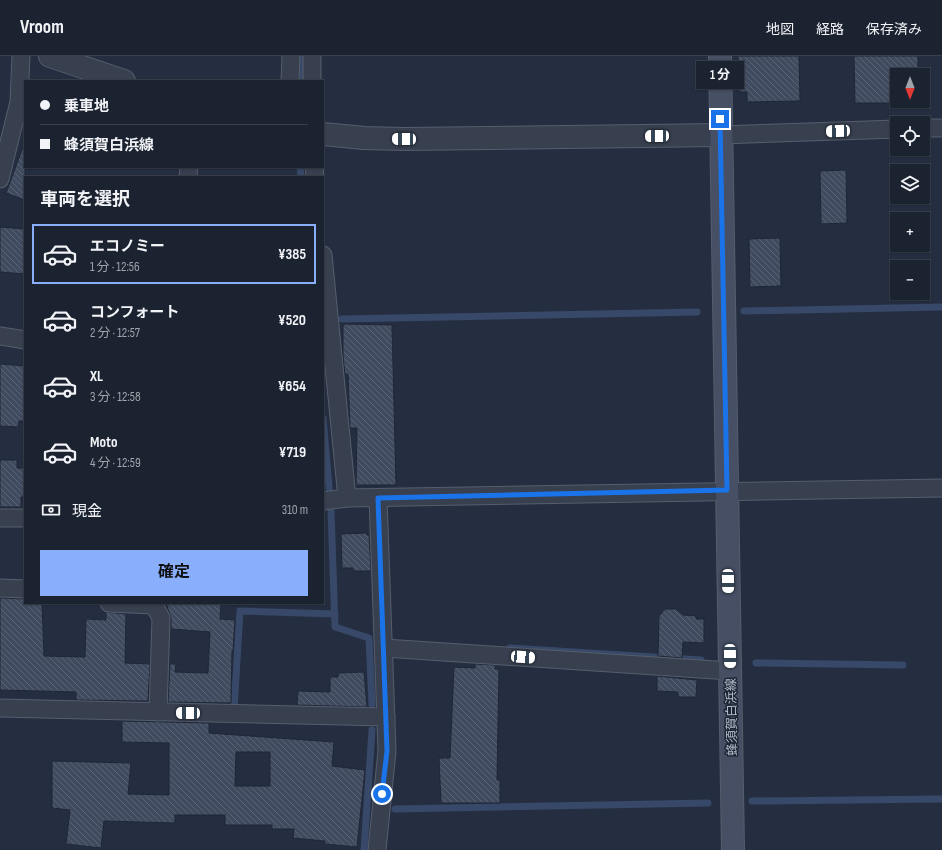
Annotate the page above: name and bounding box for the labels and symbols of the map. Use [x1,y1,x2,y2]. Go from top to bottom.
callout: 1 分 [696,61,744,89]
north arrow [890,68,930,108]
route end [711,110,729,128]
car [826,125,850,137]
car [645,130,669,142]
car [392,133,416,145]
car [722,569,734,593]
car [724,644,736,668]
car [511,650,535,664]
street label: 蜂須賀白浜線 [723,678,741,756]
car [176,707,200,719]
route start [373,785,391,803]

